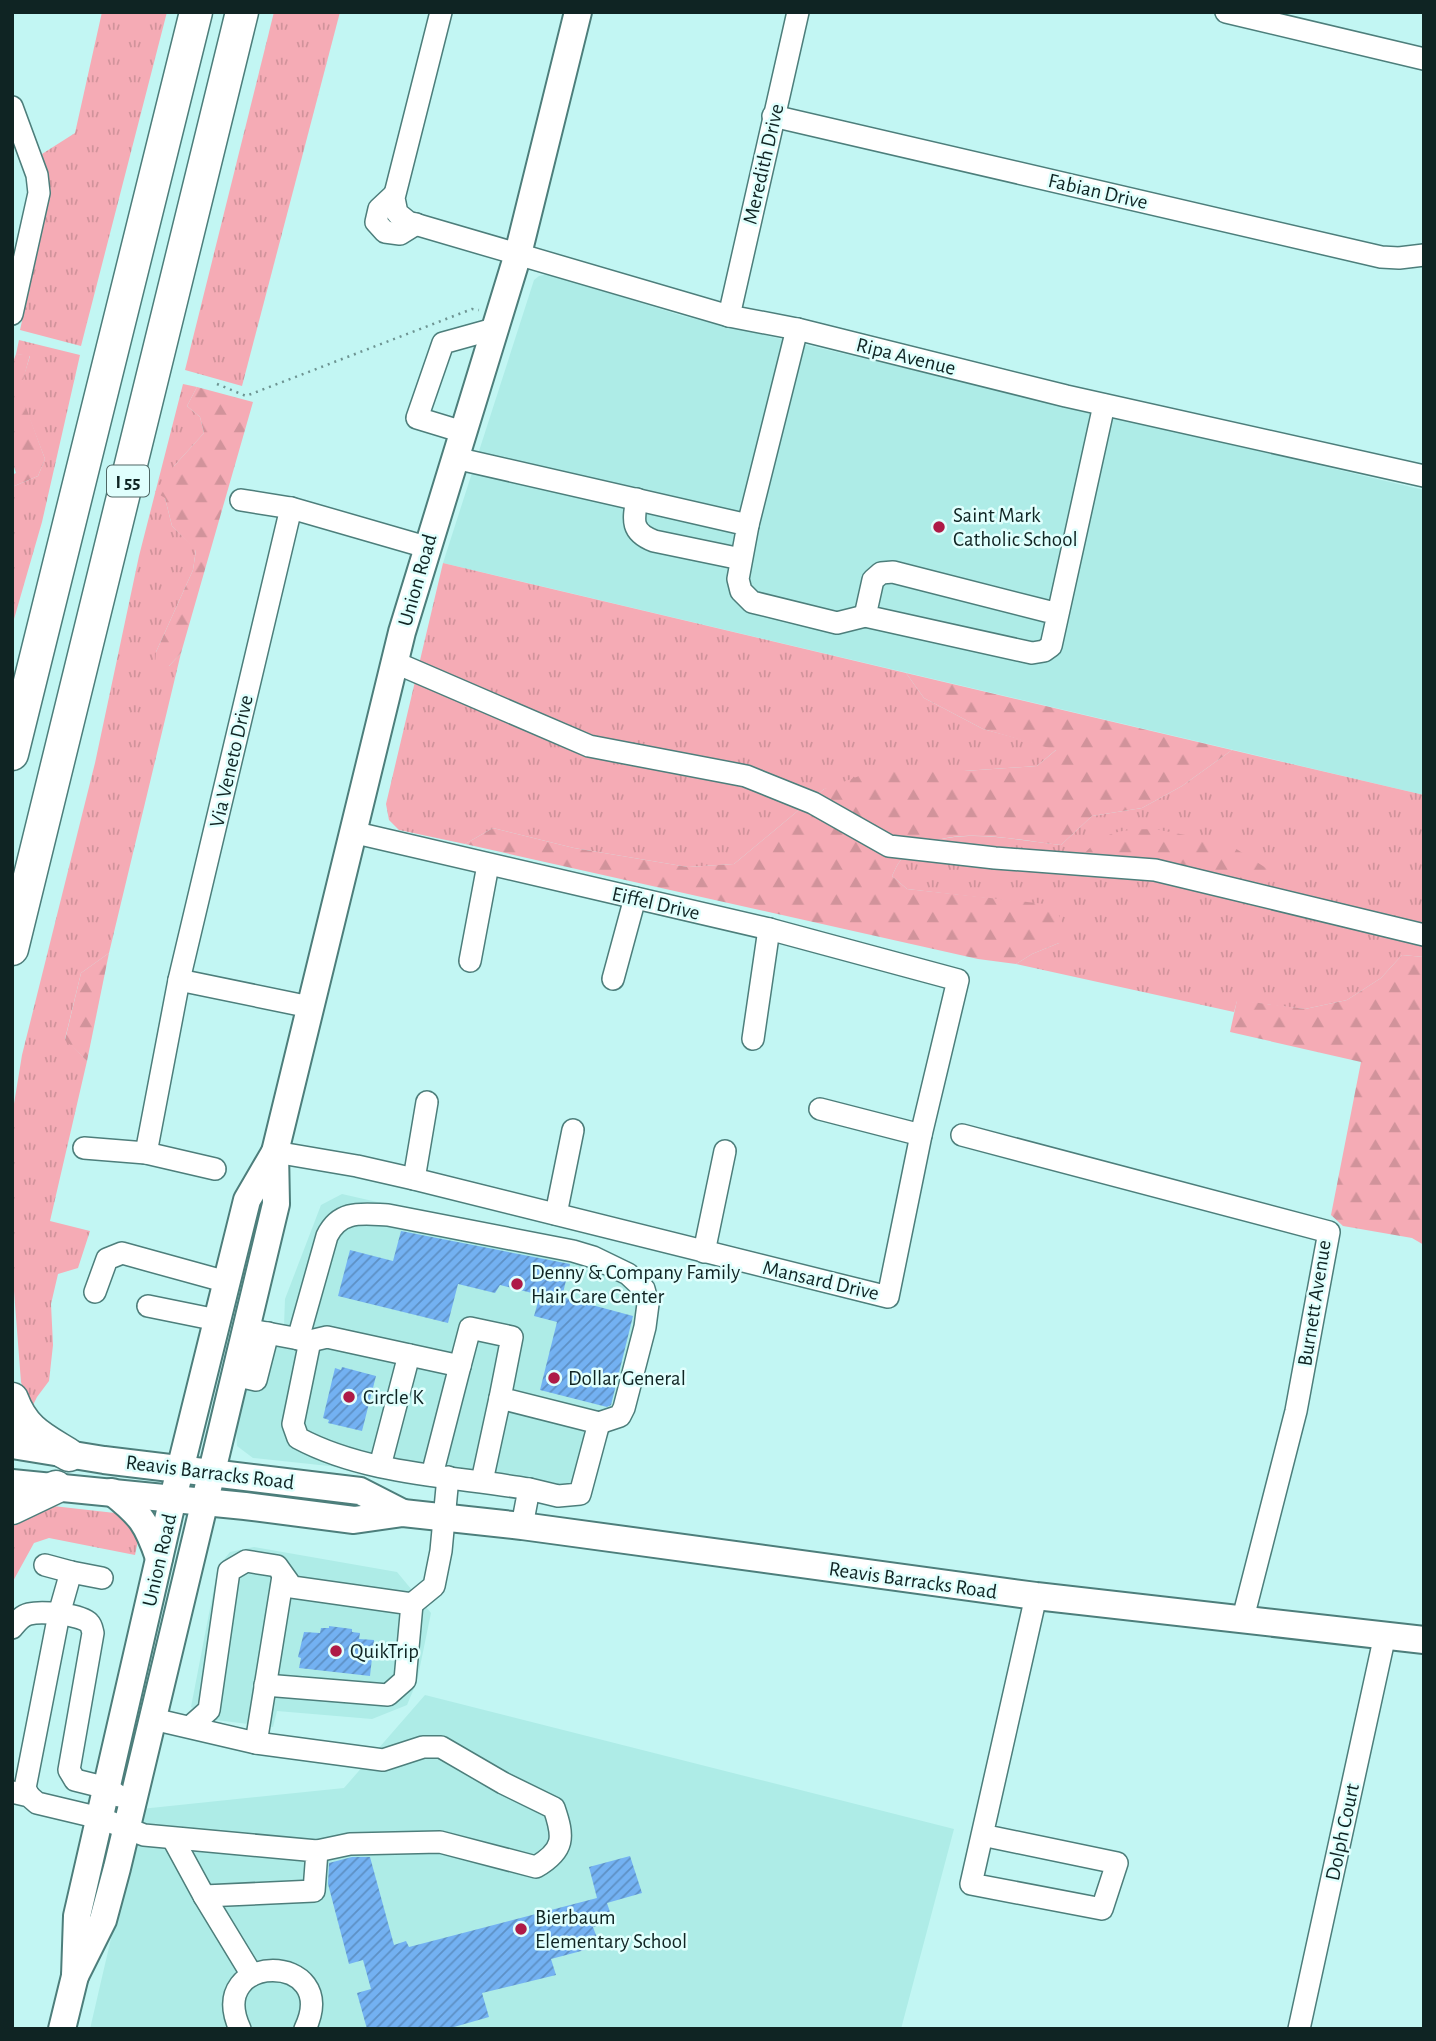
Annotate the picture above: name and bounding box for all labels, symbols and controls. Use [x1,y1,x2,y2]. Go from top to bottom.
street label: Meredith Drive [739,102,788,226]
street label: Fabian Drive [1046,170,1150,213]
street label: Ripa Avenue [854,334,958,379]
road number: I 55 [107,466,149,496]
place label: Saint Mark Catholic School [953,505,1078,550]
marker: Saint Mark Catholic School [931,519,947,535]
street label: Union Road [394,532,441,629]
street label: Via Veneto Drive [206,693,257,829]
street label: Eiffel Drive [610,883,702,924]
street label: Burnett Avenue [1294,1239,1335,1368]
street label: Mansard Drive [761,1257,881,1304]
place label: Denny & Company Family Hair Care Center [531,1262,740,1307]
marker: Denny & Company Family Hair Care Center [509,1276,525,1292]
place label: Dollar General [568,1368,686,1389]
marker: Dollar General [546,1370,562,1386]
place label: Circle K [363,1387,424,1408]
marker: Circle K [341,1389,357,1405]
street label: Reavis Barracks Road [124,1452,296,1493]
street label: Union Road [139,1511,180,1609]
street label: Reavis Barracks Road [827,1558,999,1603]
place label: QuikTrip [350,1641,419,1662]
marker: QuikTrip [328,1643,344,1659]
street label: Dolph Court [1322,1781,1363,1883]
place label: Bierbaum Elementary School [535,1907,687,1952]
marker: Bierbaum Elementary School [513,1921,529,1937]

